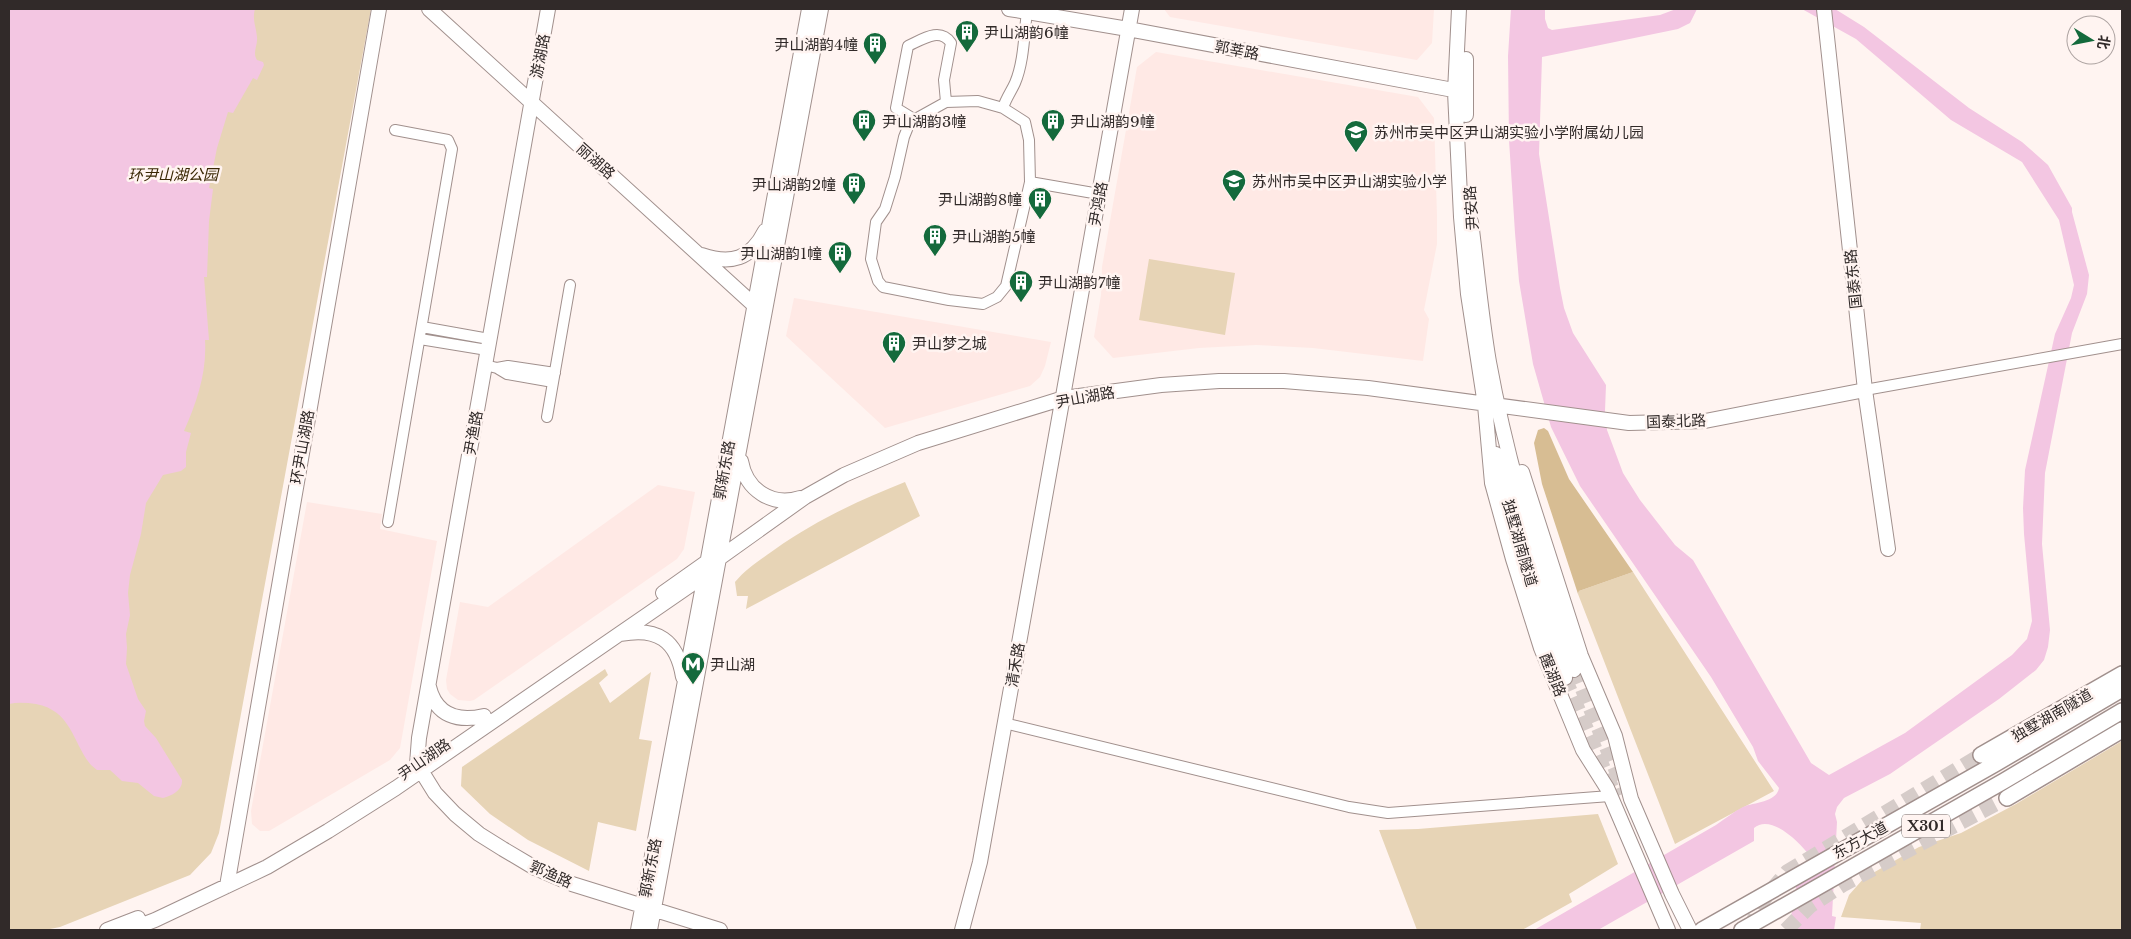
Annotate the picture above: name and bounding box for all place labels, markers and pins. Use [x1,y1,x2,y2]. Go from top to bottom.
building icon: 尹山湖韵6幢 [954,19,980,53]
place label: 尹山湖韵6幢 [984,23,1069,42]
building icon: 尹山湖韵4幢 [862,31,888,65]
place label: 尹山湖韵4幢 [774,35,858,54]
building icon: 尹山湖韵3幢 [851,108,877,142]
building icon: 尹山湖韵9幢 [1040,108,1066,142]
place label: 尹山湖韵3幢 [882,112,966,131]
place label: 尹山湖韵9幢 [1070,112,1155,131]
school or university icon: 苏州市吴中区尹山湖实验小学附属幼儿园 [1343,119,1369,153]
place label: 苏州市吴中区尹山湖实验小学附属幼儿园 [1374,123,1644,142]
school or university icon: 苏州市吴中区尹山湖实验小学 [1221,168,1247,202]
building icon: 尹山湖韵2幢 [841,171,867,205]
place label: 苏州市吴中区尹山湖实验小学 [1252,172,1447,191]
place label: 尹山湖韵2幢 [752,175,836,194]
building icon: 尹山湖韵8幢 [1027,186,1053,220]
place label: 尹山湖韵8幢 [938,190,1022,209]
building icon: 尹山湖韵5幢 [922,223,948,257]
place label: 尹山湖韵5幢 [952,227,1036,246]
building icon: 尹山湖韵1幢 [827,240,853,274]
place label: 尹山湖韵1幢 [740,244,822,263]
building icon: 尹山湖韵7幢 [1008,269,1034,303]
place label: 尹山湖韵7幢 [1038,273,1121,292]
building icon: 尹山梦之城 [881,330,907,364]
place label: 尹山梦之城 [912,334,987,353]
metro station icon: 尹山湖 [680,651,706,685]
place label: 尹山湖 [710,655,755,674]

